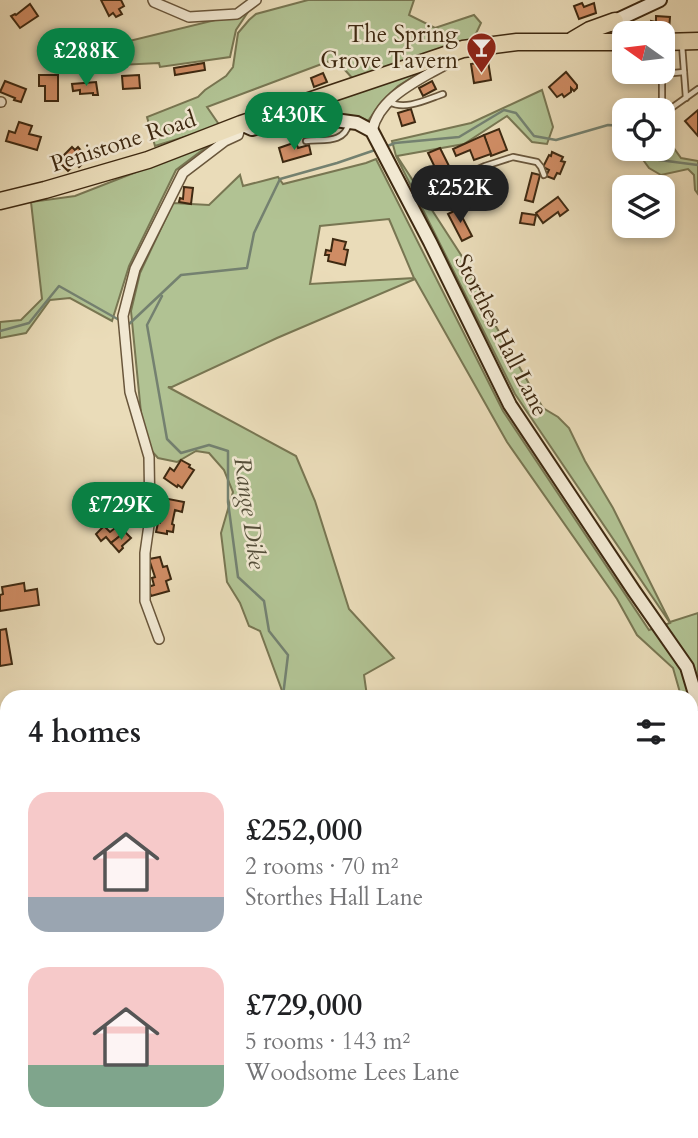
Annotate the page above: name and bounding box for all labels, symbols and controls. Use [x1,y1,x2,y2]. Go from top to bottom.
place label: The Spring Grove Tavern [320,19,458,76]
north arrow [612,21,676,84]
map controls [612,21,675,238]
pin: £288K [37,28,135,88]
bar icon: The Spring Grove Tavern [464,30,498,74]
text: £288K [53,35,119,66]
pin: £430K [245,92,343,152]
button: locate [612,98,675,161]
text: £430K [261,99,327,130]
street label: Penistone Road [46,103,201,180]
pin: £252K [411,166,509,225]
text: £252K [427,172,493,203]
button: layers [612,175,675,238]
street label: Storthes Hall Lane [447,249,556,422]
water label: Range Dike [225,455,274,572]
pin: £729K [72,482,170,542]
text: £729K [88,489,154,520]
text: 4 homes [28,712,141,753]
icon: filters [632,713,670,751]
text: £252,000 [245,810,362,851]
icon: home [84,820,168,904]
text: 2 rooms · 70 m² [245,851,398,882]
text: Storthes Hall Lane [245,882,423,913]
text: £729,000 [245,985,362,1026]
icon: home [84,995,168,1079]
text: 5 rooms · 143 m² [245,1026,410,1057]
text: Woodsome Lees Lane [245,1057,460,1088]

